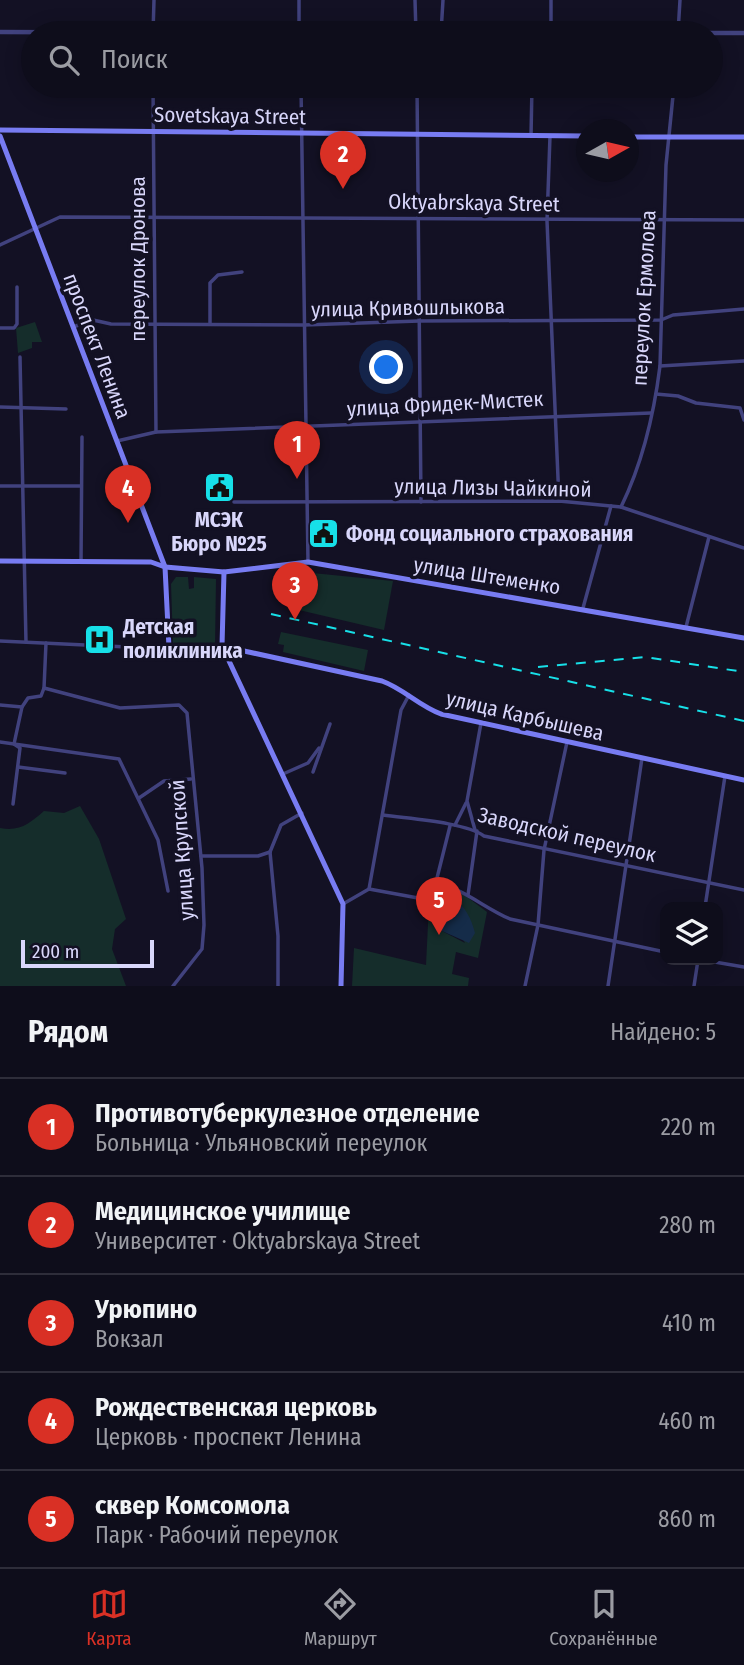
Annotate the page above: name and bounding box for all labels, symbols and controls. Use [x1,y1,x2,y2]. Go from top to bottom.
search box [21,21,723,98]
icon: search [45,41,83,79]
text: Поиск [101,44,168,75]
street label: Sovetskaya Street [154,102,306,130]
north arrow [576,119,639,182]
pin: 2 [320,131,366,189]
street label: переулок Дронова [125,176,151,342]
street label: Oktyabrskaya Street [388,189,560,217]
street label: переулок Ермолова [626,210,662,386]
street label: проспект Ленина [57,270,137,422]
street label: улица Кривошлыкова [311,293,505,323]
your location [369,350,403,384]
street label: улица Фридек-Мистек [346,386,544,422]
pin: 1 [274,421,320,479]
pin: 4 [105,465,151,523]
public building icon: МСЭК Бюро №25 [202,471,236,505]
street label: улица Лизы Чайкиной [394,473,592,503]
place label: МСЭК Бюро №25 [171,507,267,557]
public building icon: Фонд социального страхования [306,517,340,551]
place label: Фонд социального страхования [346,521,633,547]
street label: улица Штеменко [412,552,562,600]
pin: 3 [272,562,318,620]
place label: Детская поликлиника [122,614,243,664]
hospital icon: Детская поликлиника [83,622,117,656]
street label: улица Карбышева [444,685,606,747]
street label: улица Крупской [164,779,200,921]
street label: Заводской переулок [475,802,659,868]
pin: 5 [416,877,462,935]
map controls [660,902,723,965]
button: layers [660,902,723,965]
scale bar [21,937,154,969]
text: 200 m [32,940,79,963]
text: Рядом [28,1014,108,1050]
text: Найдено: 5 [610,1018,716,1046]
text: Противотуберкулезное отделение [95,1098,480,1129]
text: 1 [46,1113,56,1141]
text: 220 m [661,1113,716,1141]
text: Больница · Ульяновский переулок [95,1129,427,1157]
text: Медицинское училище [95,1196,350,1227]
text: 2 [46,1211,56,1239]
text: 280 m [659,1211,716,1239]
text: Университет · Oktyabrskaya Street [95,1227,420,1255]
text: Урюпино [95,1294,197,1325]
text: 3 [46,1309,56,1337]
text: 410 m [662,1309,716,1337]
text: Вокзал [95,1325,164,1353]
text: Рождественская церковь [95,1392,377,1423]
text: 4 [45,1407,57,1435]
text: 460 m [658,1407,716,1435]
text: Церковь · проспект Ленина [95,1423,362,1451]
text: сквер Комсомола [95,1490,290,1521]
text: 5 [45,1505,57,1533]
text: 860 m [658,1505,716,1533]
text: Парк · Рабочий переулок [95,1521,338,1549]
tab: Карта [86,1585,132,1650]
tab: Маршрут [304,1585,377,1650]
tab: Сохранённые [549,1585,658,1650]

